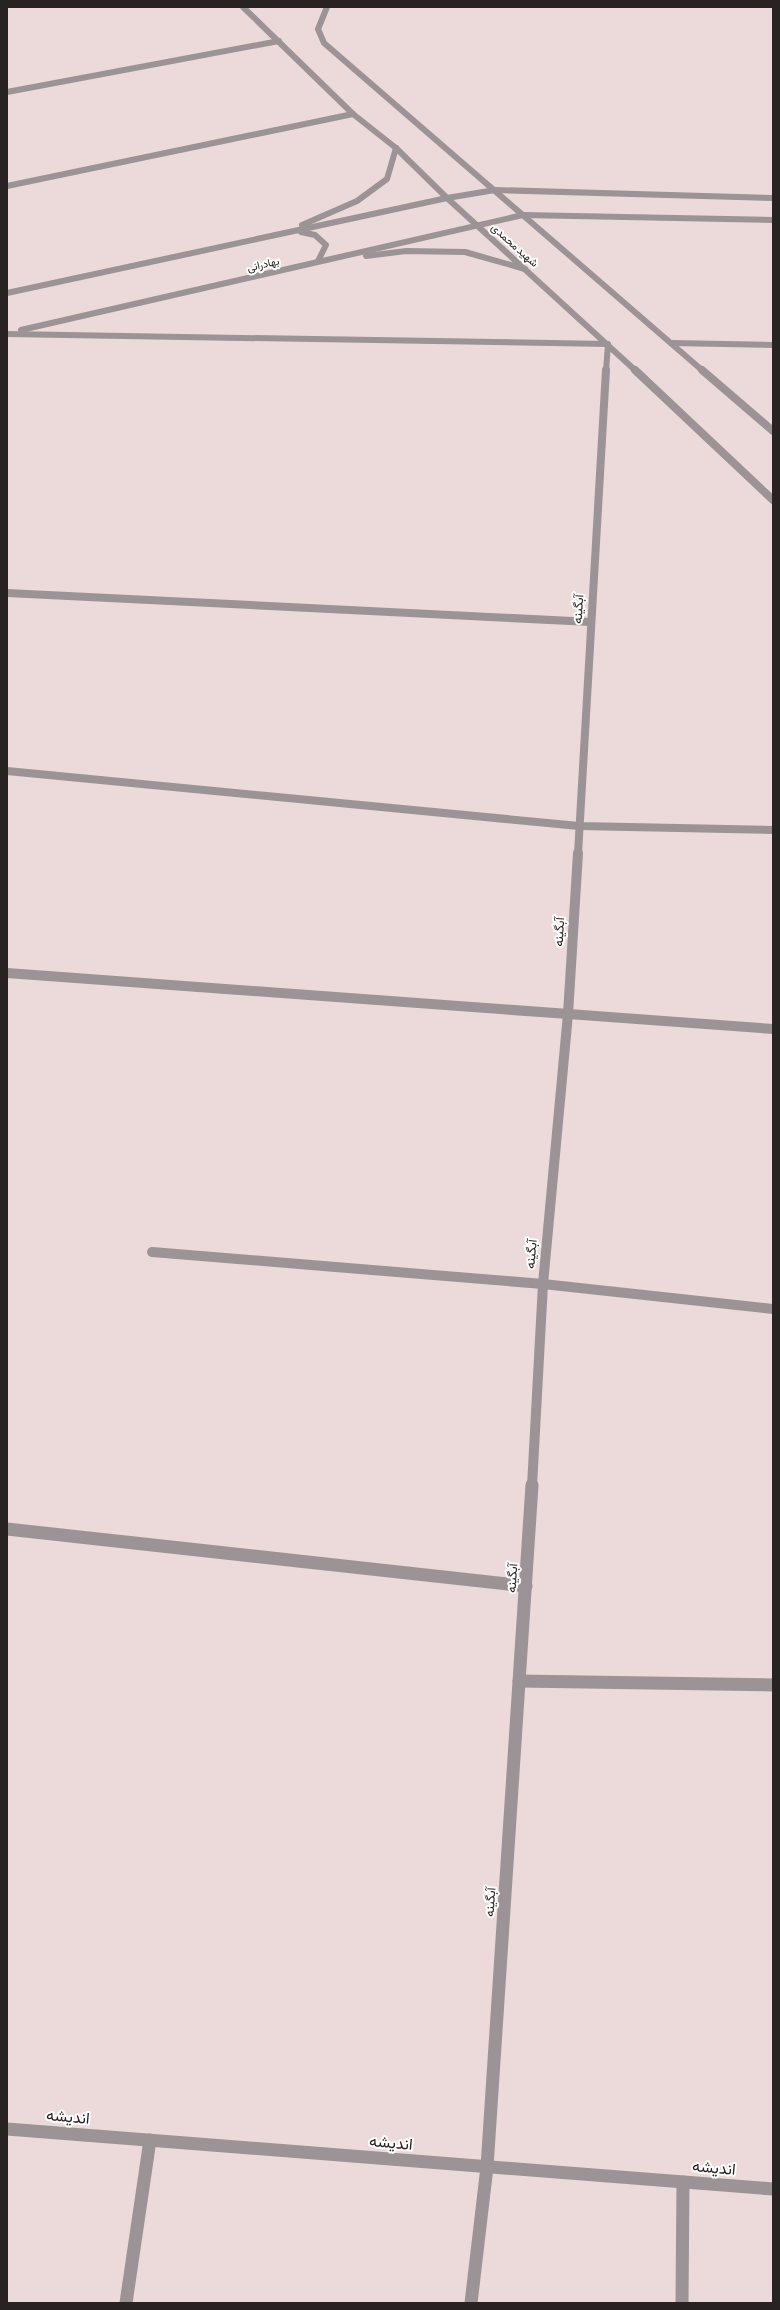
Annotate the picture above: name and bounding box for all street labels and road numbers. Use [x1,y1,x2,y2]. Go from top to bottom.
street label: شهید محمدی [488,221,541,270]
street label: بهادرانی [246,254,281,275]
street label: آبگینه [569,593,587,624]
street label: آبگینه [551,916,567,947]
street label: آبگینه [522,1238,540,1269]
street label: آبگینه [503,1562,521,1593]
street label: آبگینه [481,1886,499,1917]
street label: اندیشه [45,2105,90,2128]
street label: اندیشه [368,2131,413,2154]
street label: اندیشه [691,2156,736,2179]

